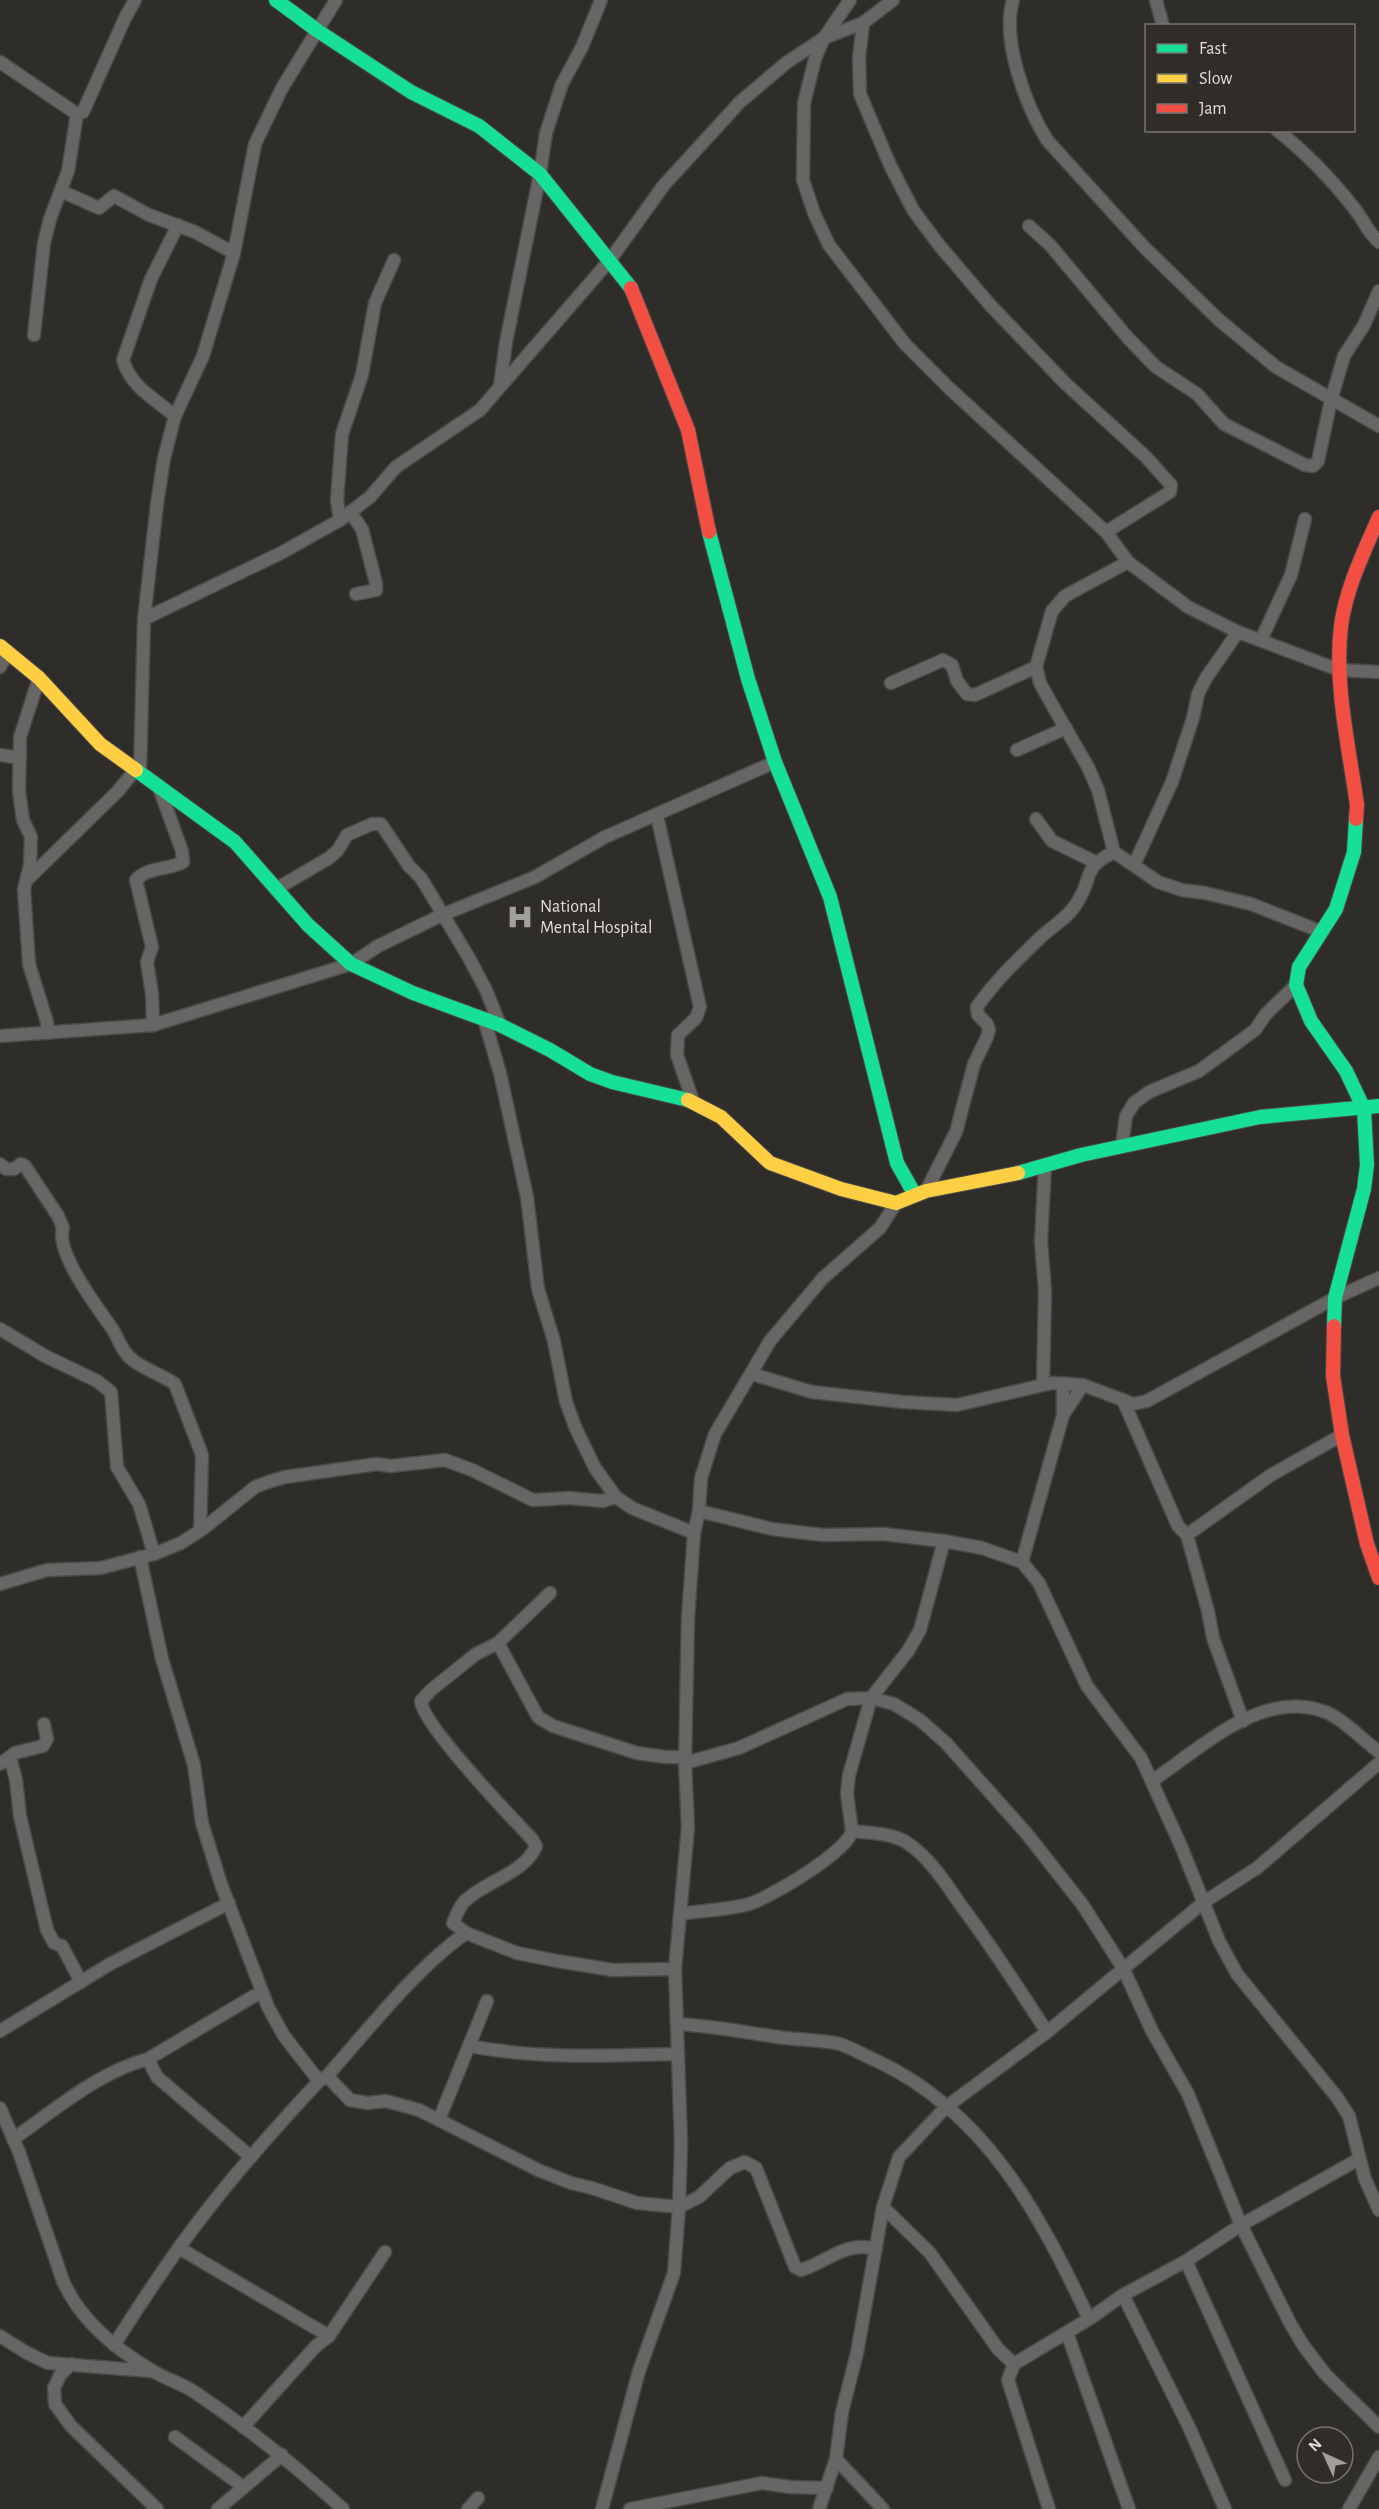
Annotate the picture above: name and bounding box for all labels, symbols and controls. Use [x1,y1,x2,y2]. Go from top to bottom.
legend [1145,24,1355,132]
text: Fast [1199,40,1227,58]
text: Slow [1199,70,1232,88]
text: Jam [1199,100,1227,118]
place label: National Mental Hospital [540,898,652,937]
hospital icon: National Mental Hospital [505,902,535,932]
north arrow [1295,2425,1355,2485]
text: N [1306,2436,1325,2455]

